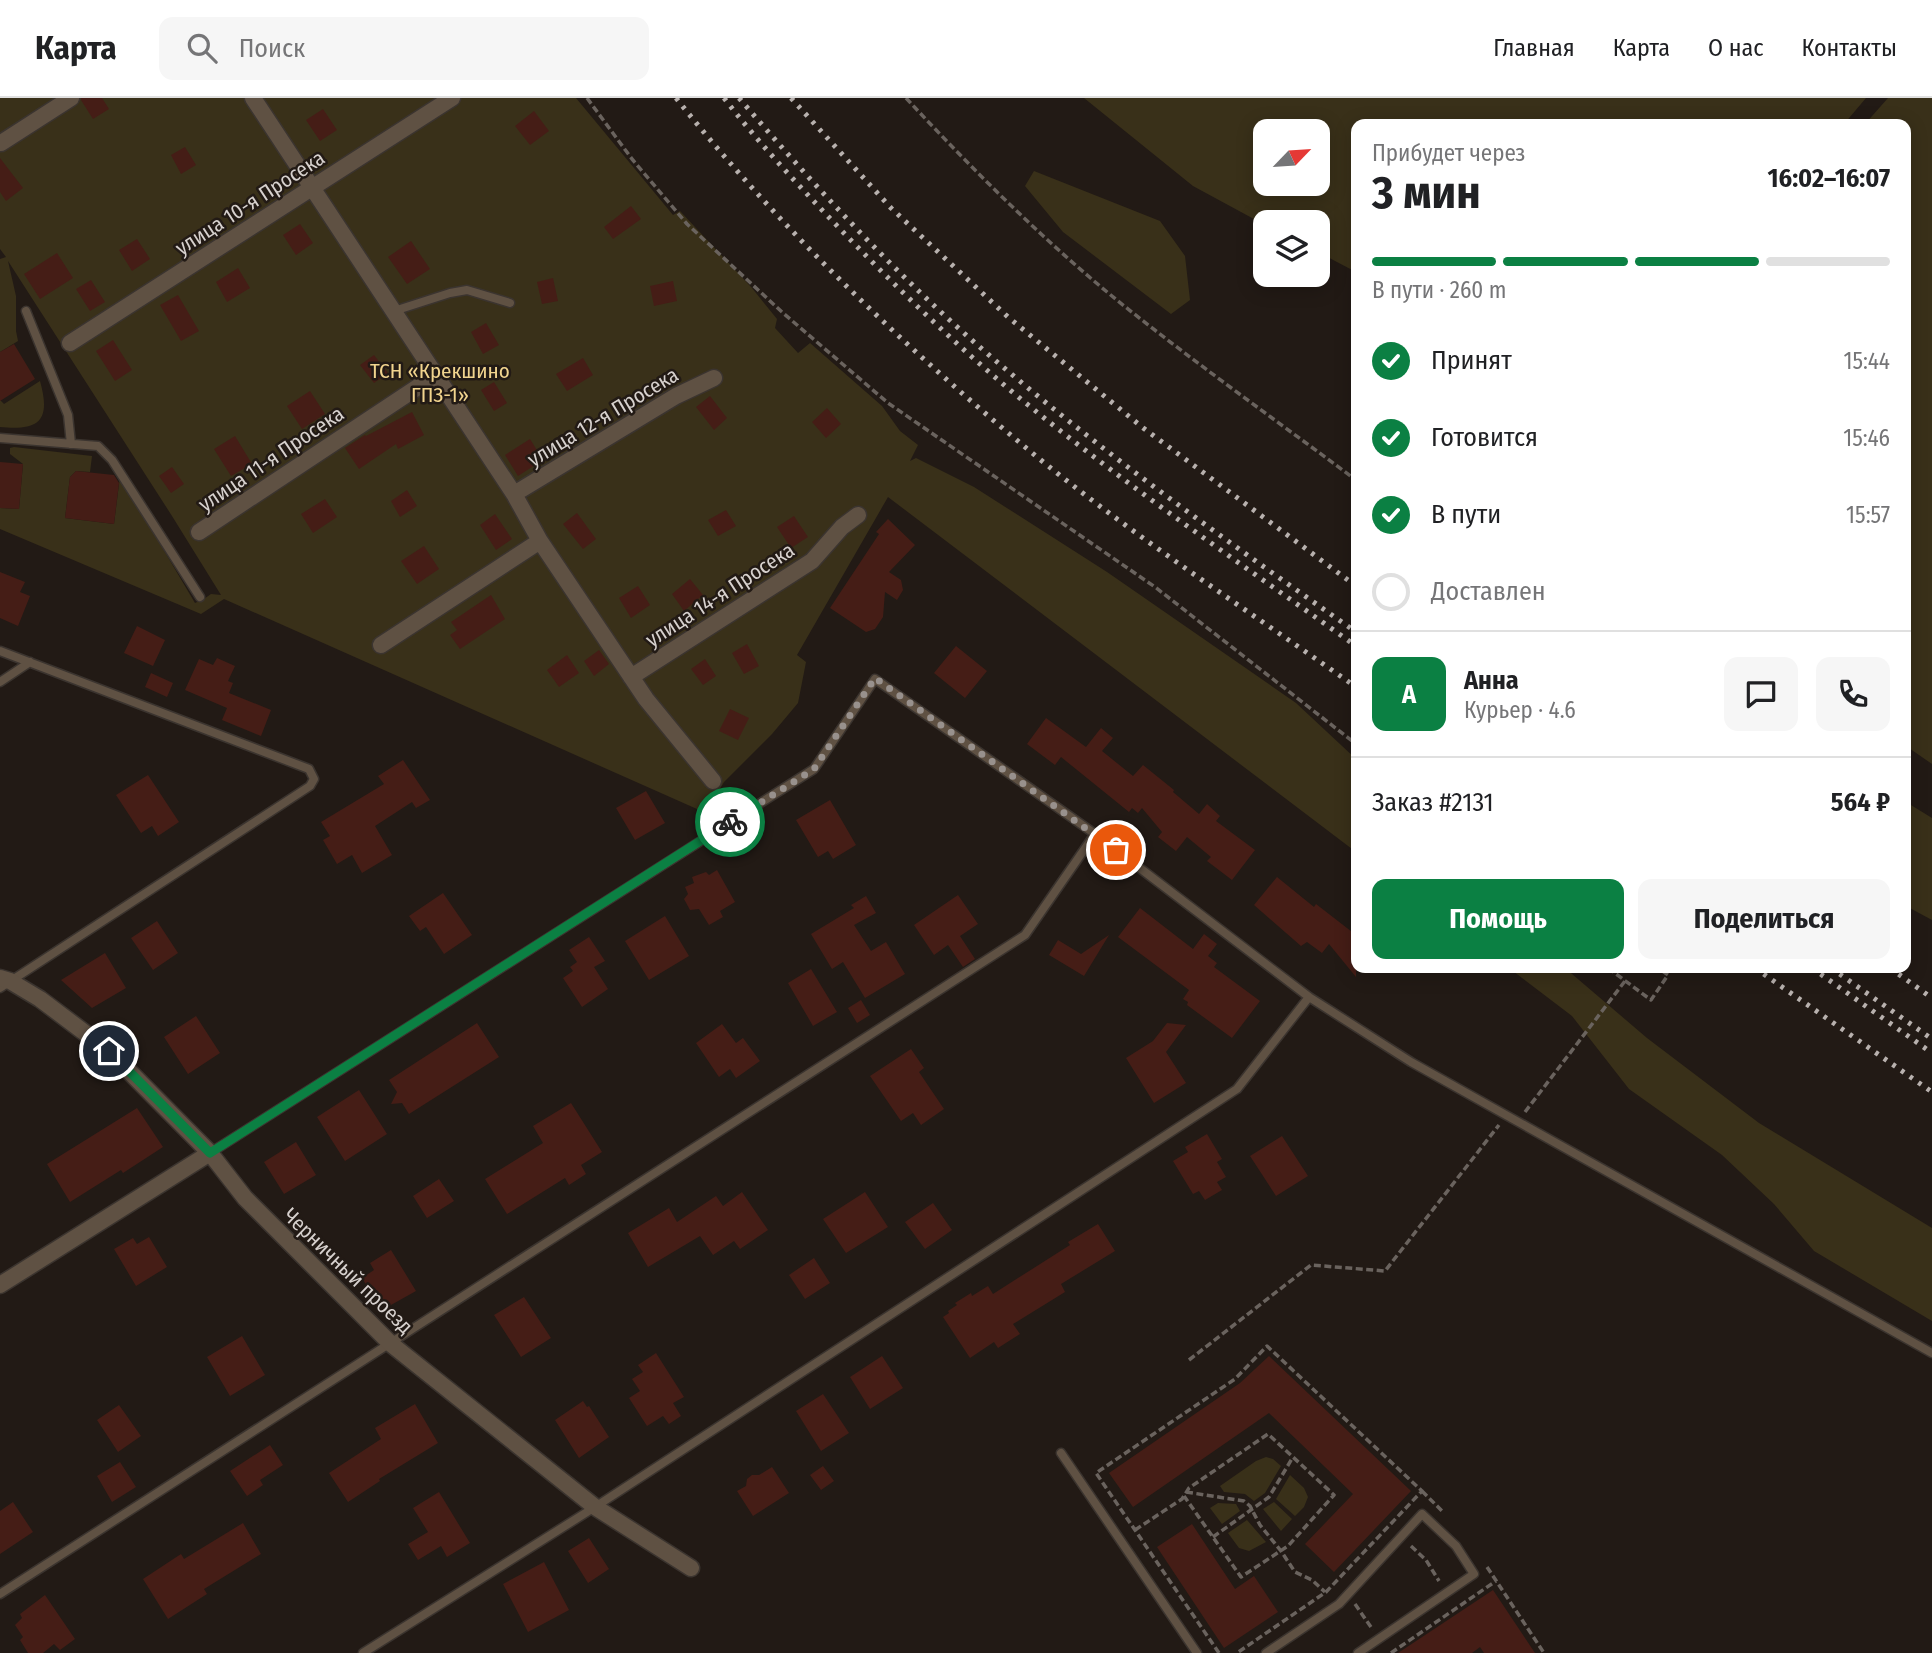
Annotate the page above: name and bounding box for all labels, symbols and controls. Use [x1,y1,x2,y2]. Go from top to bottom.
search box [159,17,649,80]
text: Карта [35,28,117,68]
icon: search [183,29,221,67]
text: Поиск [239,33,305,64]
text: Главная [1493,34,1575,62]
text: Карта [1613,34,1670,62]
text: О нас [1708,34,1763,62]
text: Контакты [1801,34,1897,62]
north arrow [1253,119,1330,196]
map controls [1253,119,1330,287]
text: Прибудет через [1372,139,1525,167]
street label: улица 10-я Просека [170,145,330,261]
text: 16:02–16:07 [1768,163,1890,194]
text: 3 мин [1372,165,1481,220]
button: layers [1253,210,1330,287]
text: В пути · 260 m [1372,276,1506,304]
icon: check [1372,342,1410,380]
text: Принят [1431,345,1512,376]
text: 15:44 [1843,347,1890,375]
park label: ТСН «Крекшино ГПЗ-1» [370,358,510,408]
street label: улица 12-я Просека [523,362,683,472]
street label: улица 11-я Просека [193,401,349,517]
icon: check [1372,419,1410,457]
text: Готовится [1431,422,1538,453]
text: 15:46 [1843,424,1890,452]
icon: check [1372,496,1410,534]
text: В пути [1431,499,1501,530]
text: 15:57 [1846,501,1890,529]
street label: улица 14-я Просека [641,537,799,653]
text: Доставлен [1431,576,1546,607]
button: chat [1724,657,1798,731]
button: phone [1816,657,1890,731]
text: Анна [1464,665,1519,696]
text: А [1402,679,1416,710]
text: Курьер · 4.6 [1464,696,1576,724]
courier [695,787,765,857]
text: Заказ #2131 [1372,787,1494,818]
text: 564 ₽ [1831,787,1890,818]
icon: bike [711,803,749,841]
pin [1086,820,1146,880]
icon: bag [1097,831,1135,869]
button: Помощь [1372,879,1624,959]
button: Поделиться [1638,879,1890,959]
pin [79,1021,139,1081]
icon: home [90,1032,128,1070]
street label: Черничный проезд [278,1203,418,1339]

